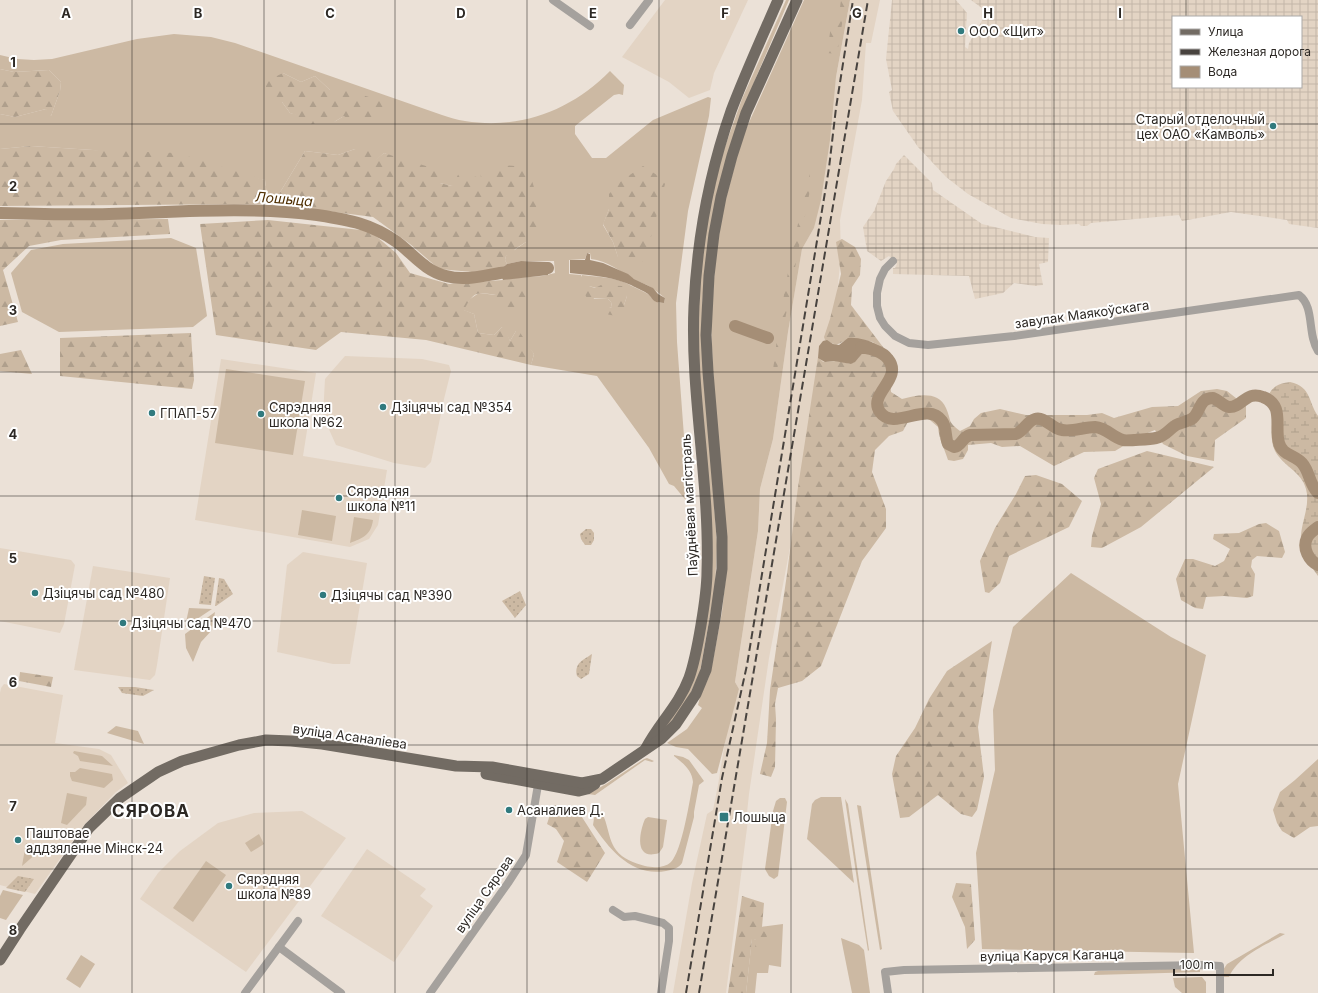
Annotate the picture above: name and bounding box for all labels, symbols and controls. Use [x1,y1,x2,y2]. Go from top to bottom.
text: A [61,5,71,21]
text: B [194,5,203,21]
text: C [325,5,335,21]
text: D [456,5,466,21]
text: E [589,5,597,21]
text: F [721,5,729,21]
text: G [852,5,862,21]
text: H [983,5,993,21]
text: I [1118,5,1122,21]
legend [1172,16,1302,88]
place label: ООО «Щит» [969,23,1044,39]
text: Улица [1208,24,1243,39]
marker: ООО «Щит» [956,26,966,36]
text: Железная дорога [1208,44,1311,59]
text: 1 [10,54,16,70]
text: Вода [1208,64,1237,79]
place label: Старый отделочный цех ОАО «Камволь» [1136,111,1265,142]
marker: Старый отделочный цех ОАО «Камволь» [1268,121,1278,131]
text: 2 [9,178,17,194]
water label: Лошыца [255,188,314,210]
street label: завулак Маякоўскага [1014,297,1150,331]
text: 3 [9,302,17,318]
place label: Сярэдняя школа №62 [269,399,343,430]
place label: Дзіцячы сад №354 [391,399,512,415]
marker: Дзіцячы сад №354 [378,402,388,412]
place label: ГПАП-57 [160,405,217,421]
marker: ГПАП-57 [147,408,157,418]
marker: Сярэдняя школа №62 [256,409,266,419]
text: 4 [9,426,18,442]
street label: Паўднёвая магістраль [677,433,701,577]
place label: Сярэдняя школа №11 [347,483,415,514]
marker: Сярэдняя школа №11 [334,493,344,503]
text: 5 [9,550,17,566]
place label: Дзіцячы сад №480 [43,585,164,601]
place label: Дзіцячы сад №390 [331,587,452,603]
marker: Дзіцячы сад №480 [30,588,40,598]
marker: Дзіцячы сад №390 [318,590,328,600]
place label: Дзіцячы сад №470 [131,615,252,631]
marker: Дзіцячы сад №470 [118,618,128,628]
text: 6 [9,674,17,690]
street label: вуліца Асаналіева [292,720,408,752]
text: 7 [9,798,17,814]
district label: СЯРОВА [112,801,190,821]
place label: Асаналиев Д. [517,802,604,818]
marker: Асаналиев Д. [504,805,514,815]
place label: Лошыца [733,809,786,825]
marker: Лошыца [718,811,730,823]
place label: Паштовае аддзяленне Мінск-24 [26,825,163,856]
marker: Паштовае аддзяленне Мінск-24 [13,835,23,845]
street label: вуліца Сярова [451,852,517,936]
place label: Сярэдняя школа №89 [237,871,311,902]
marker: Сярэдняя школа №89 [224,881,234,891]
text: 8 [9,922,17,938]
street label: вуліца Каруся Каганца [980,946,1124,964]
scale bar [1174,951,1273,977]
text: 100 m [1180,957,1214,972]

